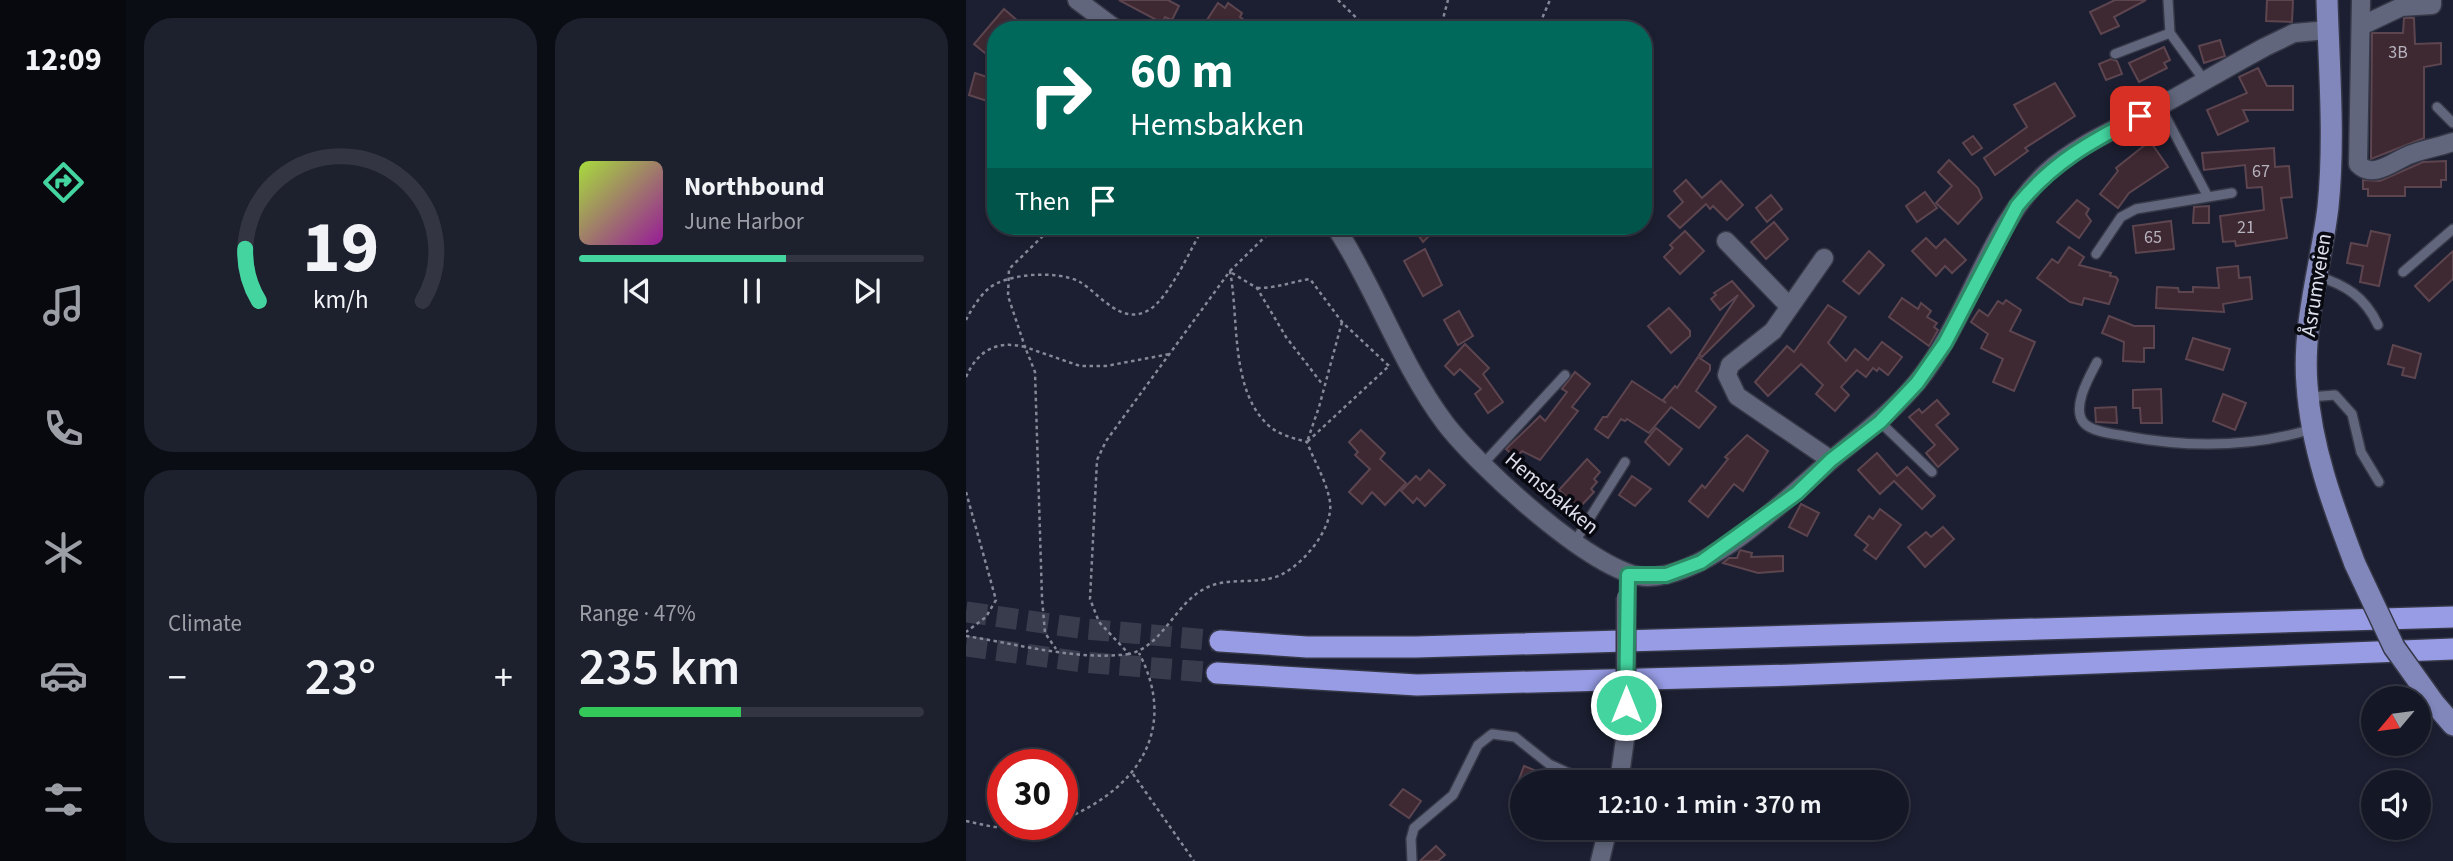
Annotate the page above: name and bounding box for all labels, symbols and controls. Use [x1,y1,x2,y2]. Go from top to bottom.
text: 12:09 [24,37,102,83]
text: 60 m [1130,37,1234,107]
house number: 3B [2388,40,2408,65]
icon: right [1015,49,1106,140]
pin [2110,86,2170,146]
icon: arrive [2121,97,2159,135]
text: Hemsbakken [1130,102,1305,148]
icon: directions [39,158,88,207]
house number: 67 [2252,159,2270,184]
text: Northbound [684,168,825,205]
icon: arrive [1084,182,1122,220]
text: Then [1015,183,1070,220]
text: 19 [302,197,379,301]
text: June Harbor [684,205,804,238]
house number: 21 [2237,215,2255,240]
house number: 65 [2144,225,2162,250]
street label: Åsrumveien [2293,231,2339,339]
icon: previous [618,272,656,310]
icon: pause [733,272,771,310]
icon: next [848,272,886,310]
icon: music [39,281,88,330]
text: km/h [313,282,368,318]
icon: phone [39,404,88,453]
street label: Hemsbakken [1498,445,1606,541]
icon: climate [39,528,88,577]
text: Range · 47% [579,597,696,630]
text: Climate [168,607,242,640]
text: 235 km [579,631,740,705]
text: 23° [305,641,376,715]
icon: car [39,651,88,700]
text: − [168,651,187,705]
text: + [494,651,513,705]
position arrow [1589,668,1663,742]
north arrow [2361,686,2431,756]
map controls [2361,686,2431,840]
speed limit sign: 30 [987,749,1078,840]
button: sound [2361,770,2431,840]
icon: filters [39,775,88,824]
text: 12:10 · 1 min · 370 m [1597,786,1822,823]

